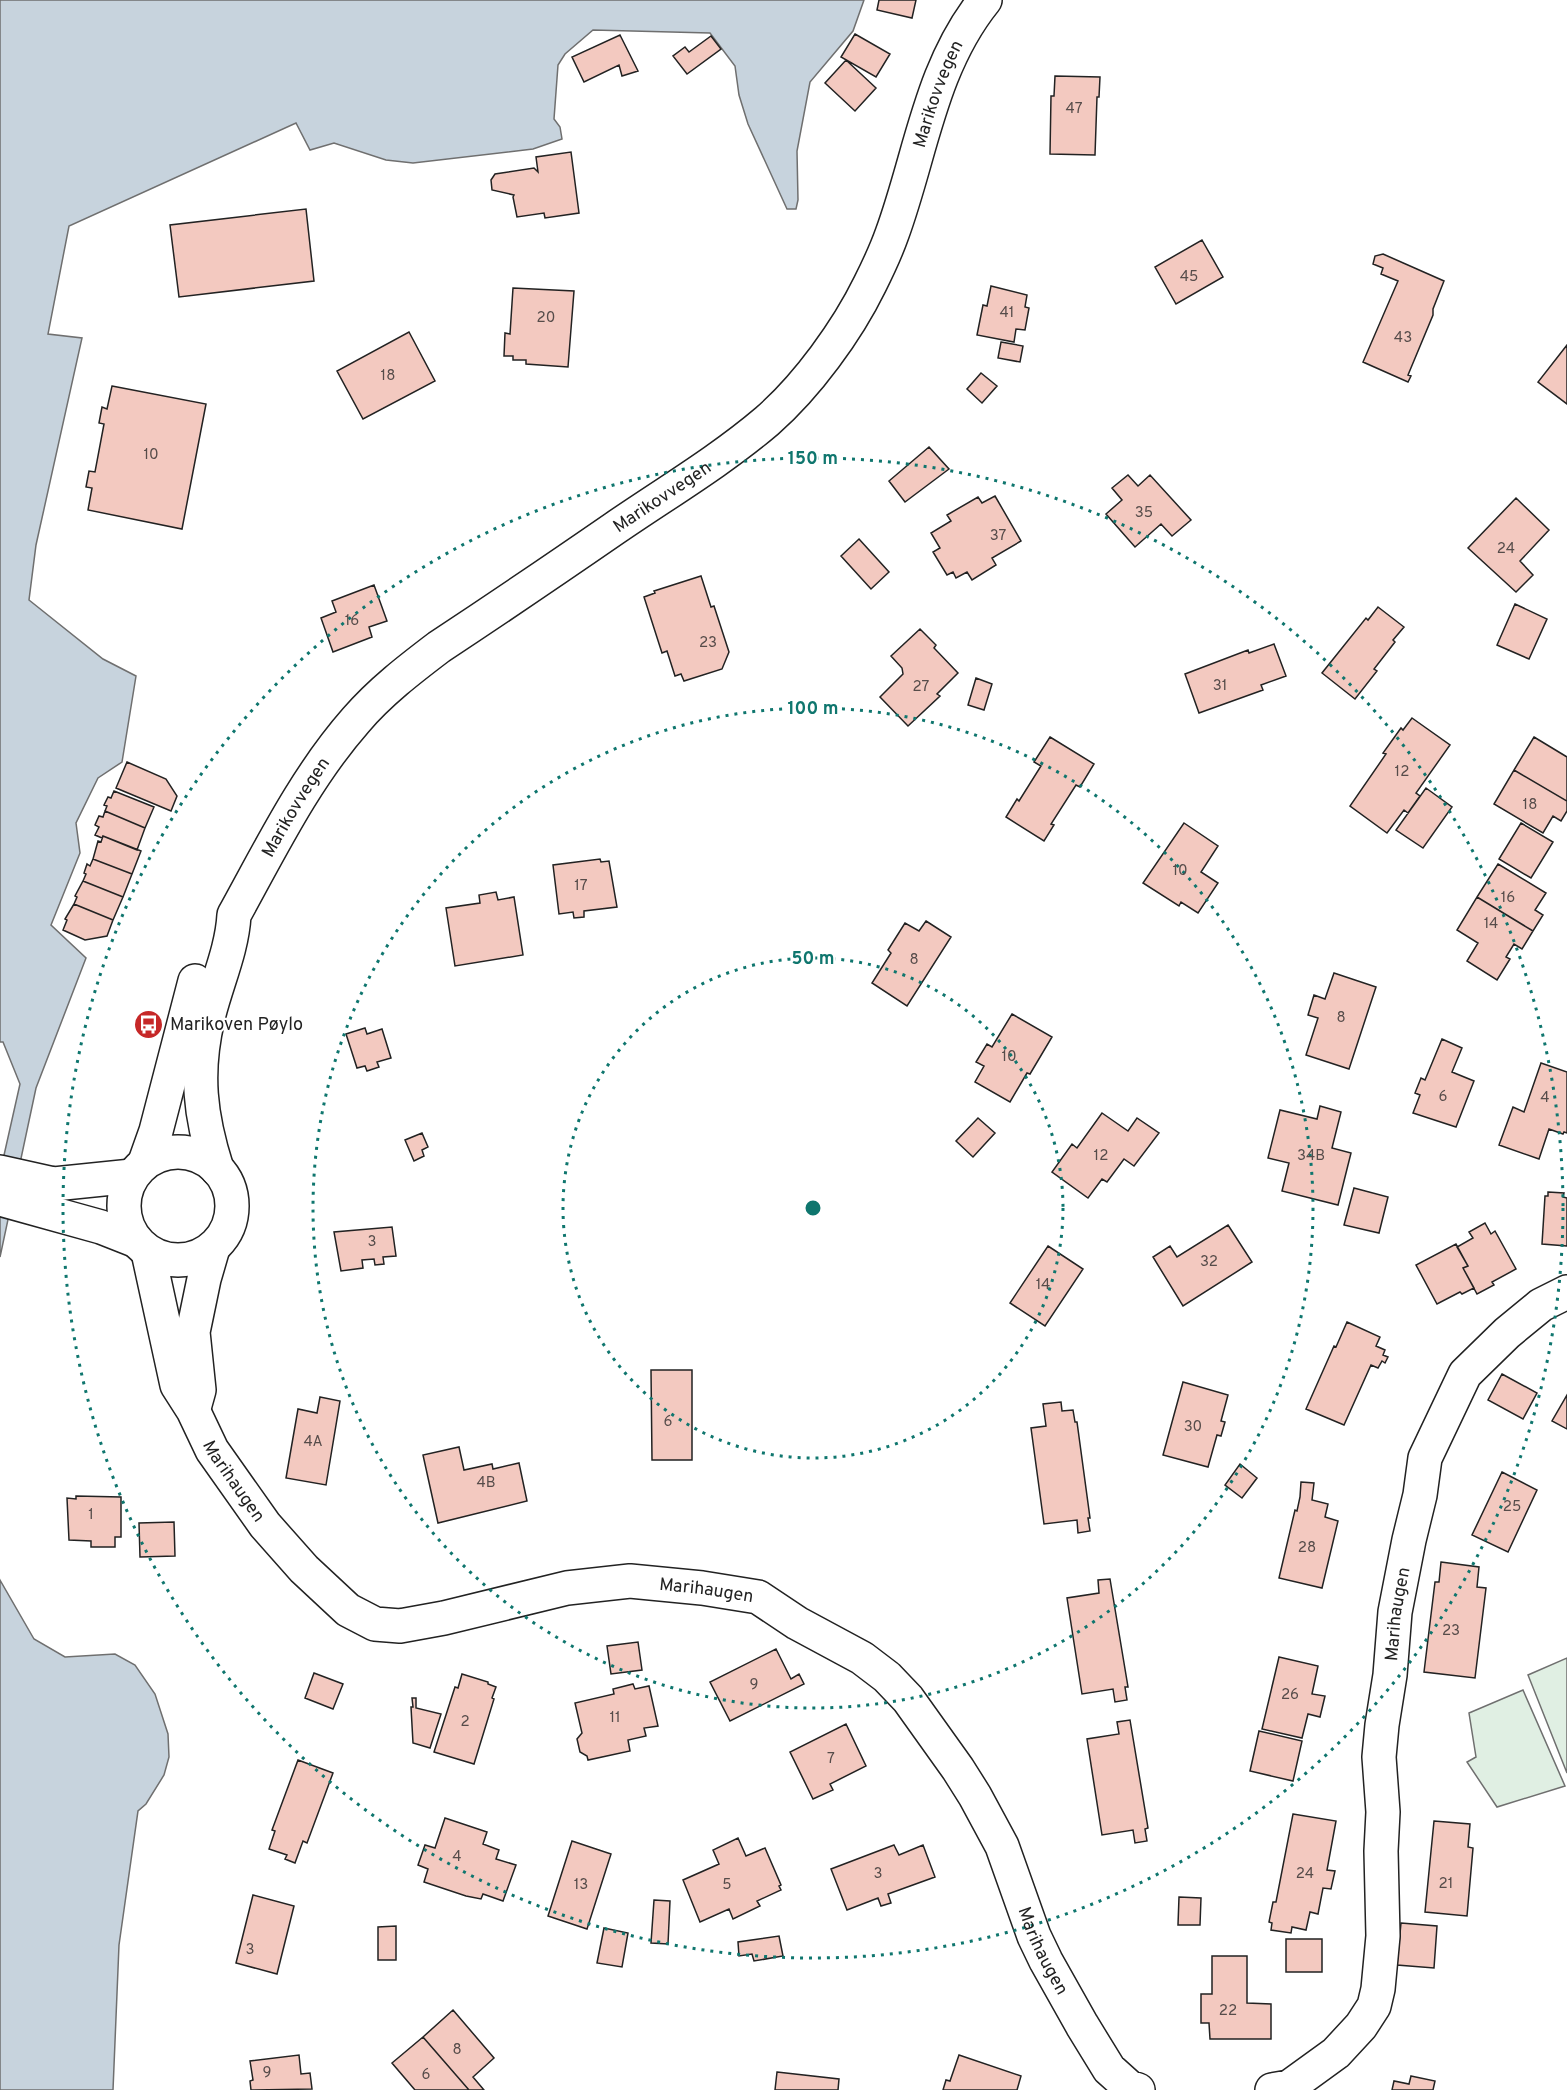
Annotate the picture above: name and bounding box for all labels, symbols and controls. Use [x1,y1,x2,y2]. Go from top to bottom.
street label: Marikovvegen [909,37,969,151]
house number: 47 [1066,100,1083,119]
house number: 45 [1180,268,1198,287]
house number: 41 [1000,304,1014,323]
house number: 20 [537,309,555,328]
house number: 43 [1394,329,1412,348]
house number: 18 [381,367,395,386]
house number: 10 [143,446,159,465]
text: 150 m [788,448,838,471]
street label: Marikovvegen [609,457,716,539]
house number: 35 [1135,504,1153,523]
house number: 37 [990,527,1007,546]
house number: 24 [1497,540,1515,559]
house number: 16 [345,612,359,631]
house number: 23 [699,634,717,653]
house number: 31 [1213,677,1227,696]
house number: 27 [913,678,930,697]
text: 100 m [787,698,839,721]
street label: Marikovvegen [258,753,336,862]
house number: 12 [1395,763,1409,782]
house number: 18 [1523,796,1537,815]
house number: 10 [1172,862,1188,881]
house number: 17 [574,877,588,896]
house number: 16 [1501,889,1515,908]
house number: 14 [1484,915,1498,934]
text: 50 m [791,948,835,971]
house number: 8 [909,951,919,970]
bus stop icon: Marikoven Pøylo [133,1008,165,1040]
house number: 8 [1336,1009,1346,1028]
place label: Marikoven Pøylo [170,1014,303,1037]
house number: 10 [1001,1048,1017,1067]
house number: 6 [1439,1088,1448,1107]
house number: 4 [1540,1089,1550,1108]
house number: 12 [1094,1147,1108,1166]
house number: 34B [1297,1147,1325,1166]
centre of rings [803,1198,823,1218]
house number: 3 [367,1233,377,1252]
house number: 32 [1200,1253,1218,1272]
house number: 14 [1036,1276,1050,1295]
house number: 6 [664,1413,673,1432]
house number: 30 [1184,1418,1202,1437]
house number: 4A [303,1433,323,1452]
street label: Marihaugen [196,1437,269,1527]
house number: 4B [476,1474,496,1493]
house number: 25 [1503,1498,1521,1517]
house number: 1 [88,1506,94,1525]
house number: 28 [1298,1539,1316,1558]
street label: Marihaugen [1381,1565,1416,1662]
street label: Marihaugen [658,1574,755,1609]
house number: 23 [1442,1622,1460,1641]
house number: 9 [750,1676,758,1695]
house number: 26 [1281,1686,1299,1705]
house number: 11 [609,1709,621,1728]
house number: 2 [460,1713,470,1732]
house number: 7 [827,1750,835,1769]
house number: 4 [452,1848,462,1867]
house number: 3 [873,1865,883,1884]
house number: 24 [1296,1865,1314,1884]
house number: 21 [1439,1875,1453,1894]
house number: 13 [574,1876,588,1895]
house number: 5 [722,1876,732,1895]
street label: Marihaugen [1012,1904,1073,1999]
house number: 3 [245,1941,255,1960]
house number: 22 [1219,2002,1237,2021]
house number: 8 [452,2041,462,2060]
house number: 9 [263,2064,271,2083]
house number: 6 [422,2066,431,2085]

